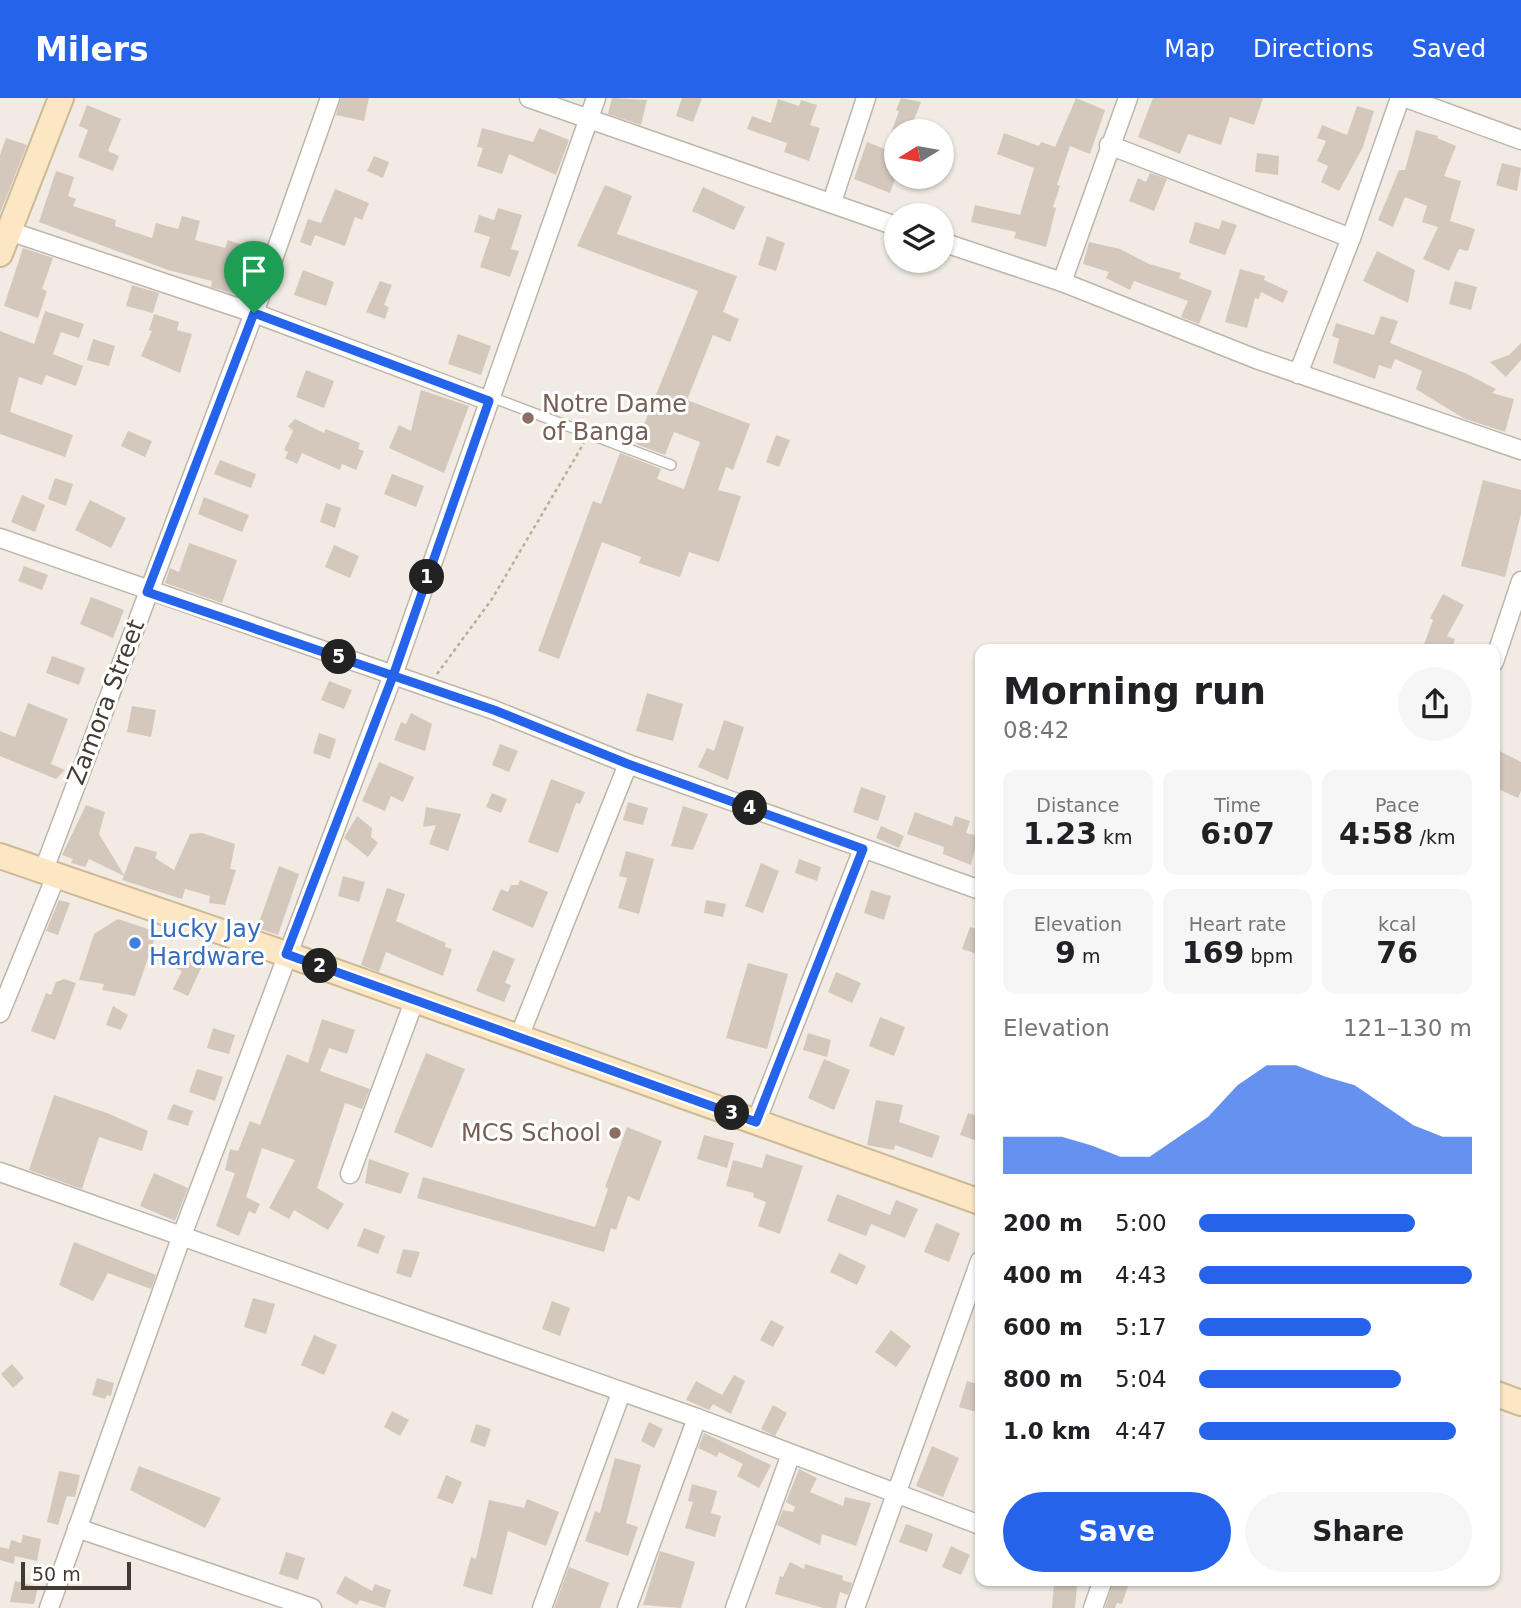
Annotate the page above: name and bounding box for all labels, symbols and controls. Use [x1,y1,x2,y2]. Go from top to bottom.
text: Milers [35,30,149,69]
text: Map [1164,35,1215,63]
text: Directions [1253,35,1374,63]
text: Saved [1412,35,1486,63]
north arrow [884,119,954,189]
map controls [884,119,954,273]
button: layers [884,203,954,273]
pin [224,241,284,313]
icon: arrive [235,252,273,290]
place label: Notre Dame of Banga [542,390,687,446]
marker: Notre Dame of Banga [520,410,536,426]
pin: 1 [410,560,444,594]
text: 1 [420,565,433,587]
street label: Zamora Street [62,616,150,788]
pin: 5 [322,640,356,674]
text: 5 [332,645,345,667]
button: share [1398,667,1472,741]
text: Morning run [1003,669,1266,713]
text: 08:42 [1003,717,1069,743]
pin: 4 [732,790,768,826]
text: Distance [1036,794,1119,816]
text: Time [1214,794,1261,816]
text: Pace [1375,794,1419,816]
text: 4 [743,796,756,818]
text: 1.23 [1023,816,1097,851]
text: 6:07 [1200,816,1275,851]
text: 4:58 [1339,816,1414,851]
text: km [1097,826,1133,848]
text: /km [1414,826,1455,848]
text: Elevation [1034,913,1122,935]
text: Heart rate [1189,913,1286,935]
text: kcal [1378,913,1416,935]
place label: Lucky Jay Hardware [149,915,265,971]
marker: Lucky Jay Hardware [127,935,143,951]
text: 9 [1055,935,1076,970]
text: 169 [1182,935,1244,970]
text: 76 [1376,935,1418,970]
text: m [1076,945,1101,967]
text: bpm [1244,945,1293,967]
pin: 2 [302,948,338,984]
text: 2 [313,954,326,976]
text: Elevation [1003,1015,1110,1041]
text: 121–130 m [1343,1015,1472,1041]
pin: 3 [714,1096,750,1130]
text: 3 [725,1101,738,1123]
place label: MCS School [461,1119,601,1147]
marker: MCS School [607,1125,623,1141]
text: 200 m [1003,1210,1083,1236]
text: 5:00 [1115,1210,1167,1236]
text: 400 m [1003,1262,1083,1288]
text: 4:43 [1115,1262,1167,1288]
text: 600 m [1003,1314,1083,1340]
text: 5:17 [1115,1314,1167,1340]
text: 800 m [1003,1366,1083,1392]
text: 5:04 [1115,1366,1167,1392]
text: 1.0 km [1003,1418,1091,1444]
text: 4:47 [1115,1418,1167,1444]
button: Save [1003,1492,1231,1572]
button: Share [1245,1492,1472,1572]
scale bar [21,1559,131,1591]
text: 50 m [32,1563,81,1585]

